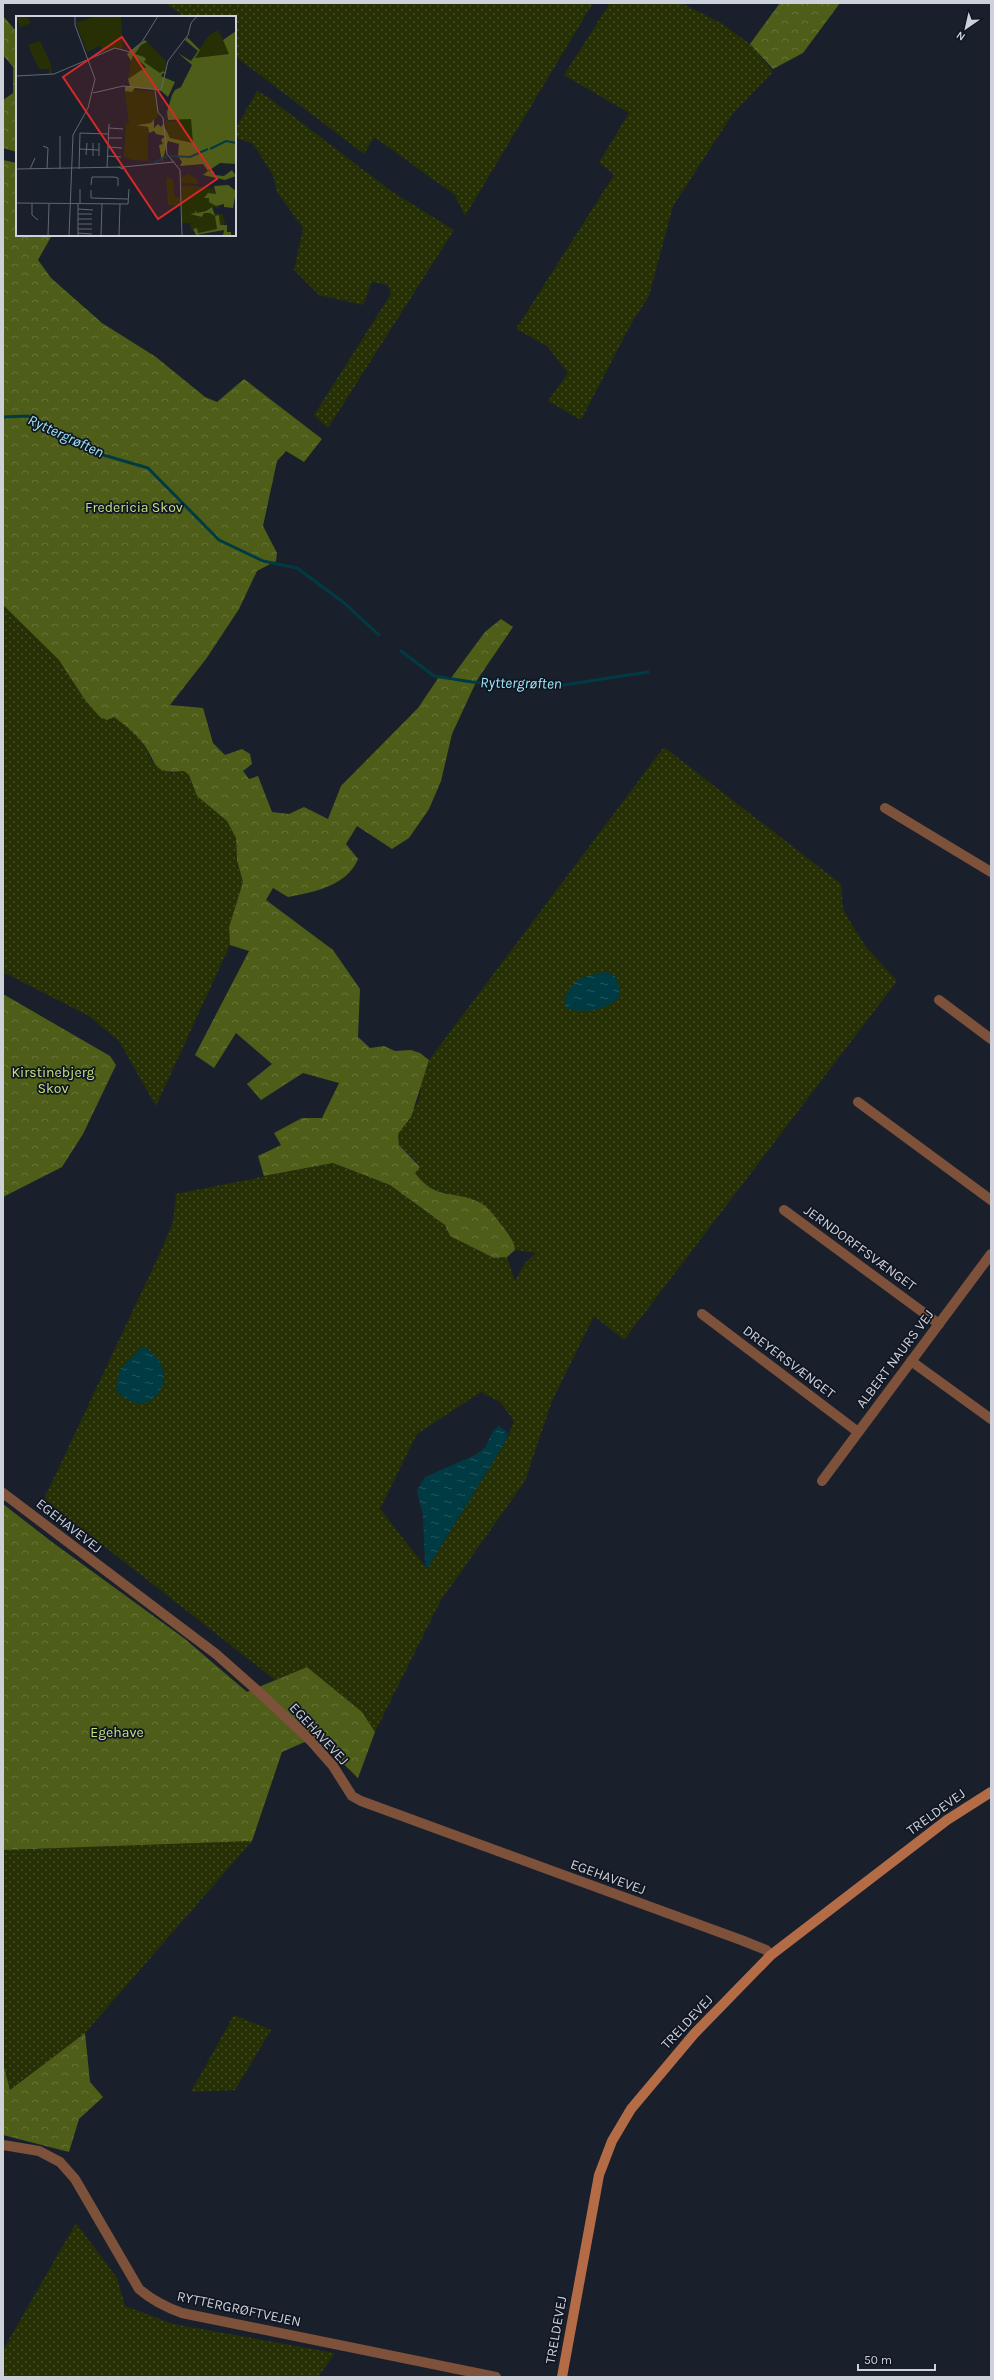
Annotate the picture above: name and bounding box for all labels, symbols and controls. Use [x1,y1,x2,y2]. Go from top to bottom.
north arrow [946,8,986,48]
inset map [16,16,236,236]
text: N [954,28,968,43]
water label: Ryttergrøften [25,411,107,461]
park label: Fredericia Skov [85,499,183,516]
water label: Ryttergrøften [480,673,562,693]
park label: Kirstinebjerg Skov [12,1064,94,1097]
street label: JERNDORFFSVÆNGET [801,1202,919,1294]
street label: ALBERT NAURS VEJ [853,1307,937,1411]
street label: DREYERSVÆNGET [740,1322,838,1402]
street label: EGEHAVEVEJ [33,1495,105,1557]
street label: EGEHAVEVEJ [286,1699,352,1769]
park label: Egehave [90,1724,144,1741]
street label: TRELDEVEJ [903,1785,969,1839]
street label: EGEHAVEVEJ [568,1856,648,1898]
street label: TRELDEVEJ [657,1991,717,2053]
street label: RYTTERGRØFTVEJEN [175,2288,303,2330]
street label: TRELDEVEJ [542,2295,570,2365]
scale bar [858,2346,935,2372]
text: 50 m [864,2353,892,2367]

